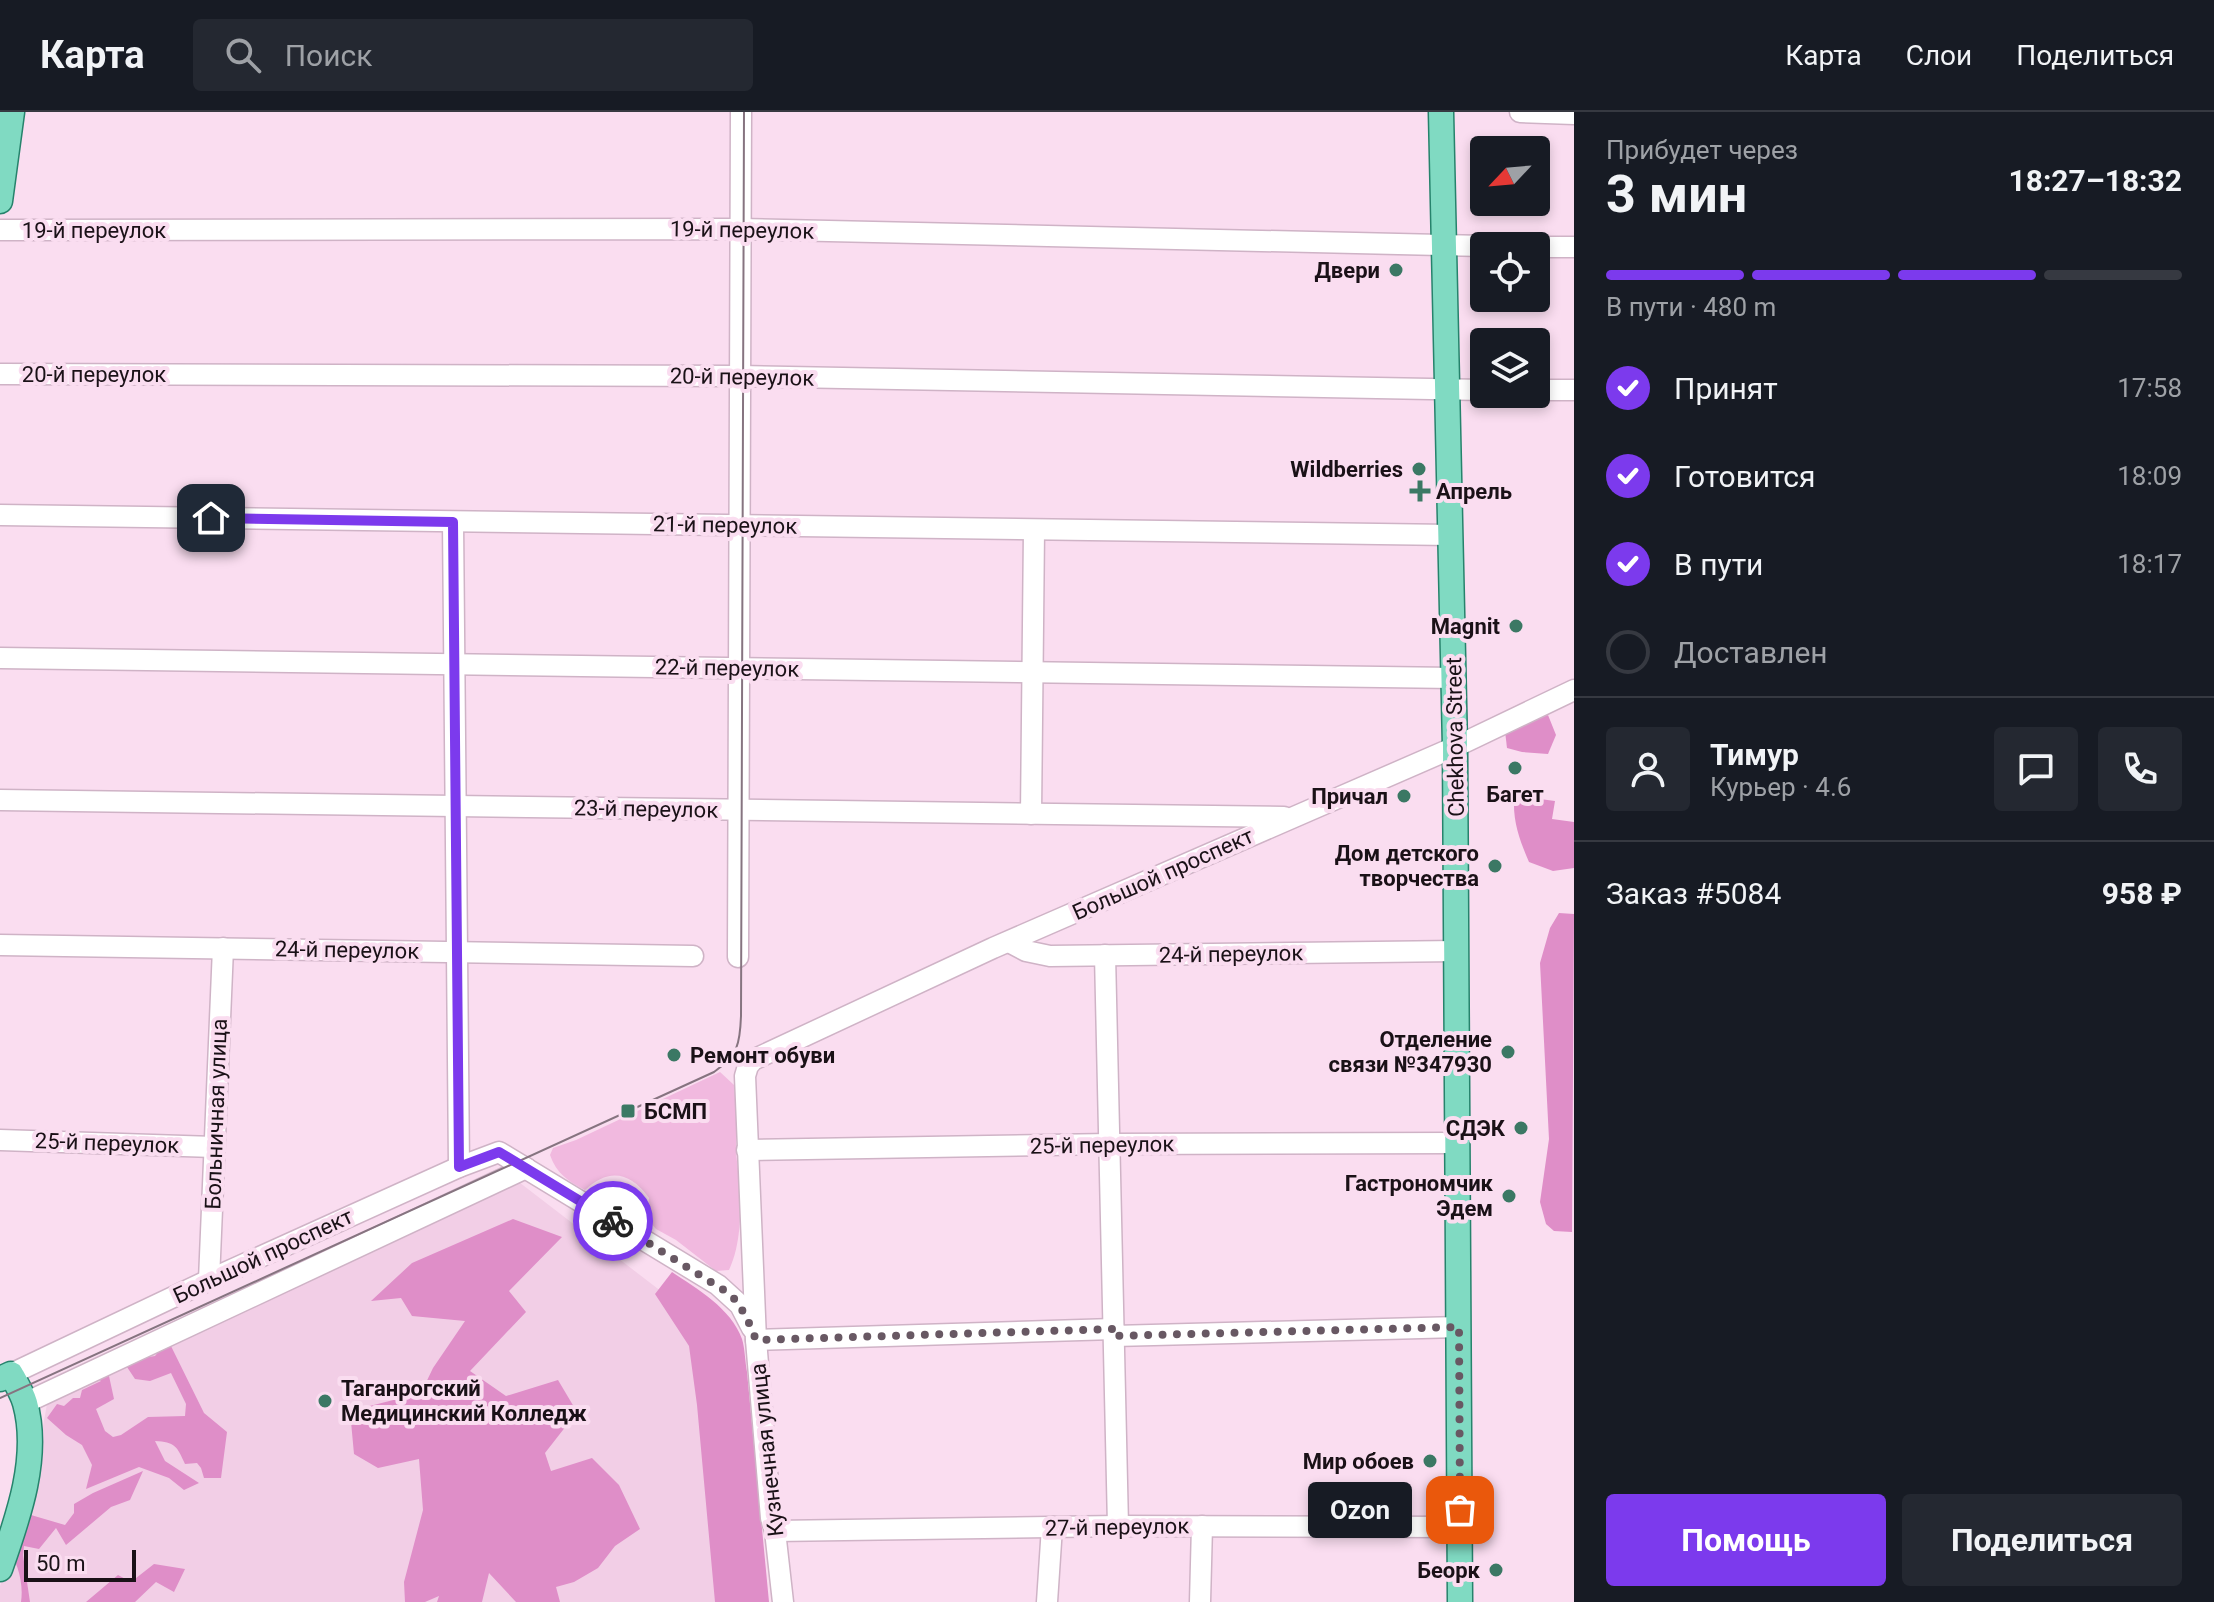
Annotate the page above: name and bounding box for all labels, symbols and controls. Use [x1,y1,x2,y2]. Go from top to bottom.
search box [193,19,753,91]
text: Карта [40,33,145,77]
icon: search [221,33,265,77]
text: Поиск [285,38,372,73]
text: Карта [1785,39,1862,72]
text: Слои [1906,39,1972,72]
text: Поделиться [2016,39,2174,72]
text: Прибудет через [1606,135,1798,165]
north arrow [1470,136,1550,216]
map controls [1470,136,1550,408]
text: 18:27–18:32 [2008,163,2182,198]
text: 3 мин [1606,164,1747,225]
street label: 19-й переулок [670,216,814,244]
street label: 19-й переулок [22,218,166,243]
button: locate [1470,232,1550,312]
place label: Двери [1314,258,1380,283]
marker: Двери [1387,261,1405,279]
text: В пути · 480 m [1606,292,1776,322]
button: layers [1470,328,1550,408]
street label: 20-й переулок [22,362,166,387]
street label: 20-й переулок [670,363,814,391]
icon: check [1606,366,1650,410]
text: Принят [1674,371,1778,406]
text: 17:58 [2117,373,2182,403]
icon: check [1606,454,1650,498]
place label: Wildberries [1290,457,1403,482]
text: Готовится [1674,459,1816,494]
marker: Wildberries [1410,460,1428,478]
text: 18:09 [2117,461,2182,491]
place label: Апрель [1436,479,1512,504]
marker: Апрель [1411,482,1429,500]
pin [177,484,245,552]
icon: home [189,496,233,540]
street label: 21-й переулок [653,511,797,539]
icon: check [1606,542,1650,586]
text: В пути [1674,547,1763,582]
text: 18:17 [2117,549,2182,579]
place label: Magnit [1431,614,1501,639]
marker: Magnit [1507,617,1525,635]
text: Доставлен [1674,635,1828,670]
street label: 22-й переулок [655,654,799,682]
street label: Chekhova Street [1441,657,1469,817]
button: person [1606,727,1690,811]
button: chat [1994,727,2078,811]
button: phone [2098,727,2182,811]
text: Тимур [1710,737,1799,772]
marker: Багет [1506,759,1524,777]
text: Курьер · 4.6 [1710,772,1851,802]
place label: Багет [1486,782,1544,807]
place label: Причал [1311,784,1388,809]
marker: Причал [1395,787,1413,805]
street label: 23-й переулок [574,795,718,823]
street label: Большой проспект [1069,823,1258,925]
place label: Дом детского творчества [1335,841,1479,891]
marker: Дом детского творчества [1486,857,1504,875]
text: Заказ #5084 [1606,876,1781,911]
text: 958 ₽ [2102,876,2182,911]
street label: 24-й переулок [275,936,419,964]
street label: 24-й переулок [1159,940,1303,968]
street label: Больничная улица [200,1018,232,1210]
place label: Отделение связи №347930 [1329,1027,1492,1077]
place label: Ремонт обуви [690,1043,835,1068]
marker: Отделение связи №347930 [1499,1043,1517,1061]
marker: Ремонт обуви [665,1046,683,1064]
place label: БСМП [644,1099,707,1124]
marker: БСМП [619,1102,637,1120]
place label: СДЭК [1446,1116,1506,1141]
marker: СДЭК [1512,1119,1530,1137]
street label: 25-й переулок [34,1128,180,1158]
street label: 25-й переулок [1030,1131,1174,1159]
place label: Гастрономчик Эдем [1345,1171,1494,1221]
courier [573,1181,653,1261]
marker: Гастрономчик Эдем [1500,1187,1518,1205]
icon: bike [591,1199,635,1243]
street label: Большой проспект [169,1203,357,1309]
street label: Кузнечная улица [745,1362,789,1538]
place label: Таганрогский Медицинский Колледж [341,1376,587,1426]
marker: Таганрогский Медицинский Колледж [316,1392,334,1410]
place label: Мир обоев [1303,1449,1414,1474]
marker: Мир обоев [1421,1452,1439,1470]
pin [1426,1476,1494,1544]
callout: Ozon [1308,1482,1412,1538]
icon: bag [1438,1488,1482,1532]
button: Помощь [1606,1494,1886,1586]
button: Поделиться [1902,1494,2182,1586]
text: Ozon [1330,1495,1390,1525]
street label: 27-й переулок [1045,1513,1189,1541]
scale bar [24,1546,136,1582]
text: 50 m [36,1551,85,1576]
place label: Беорк [1417,1558,1481,1583]
marker: Беорк [1487,1561,1505,1579]

